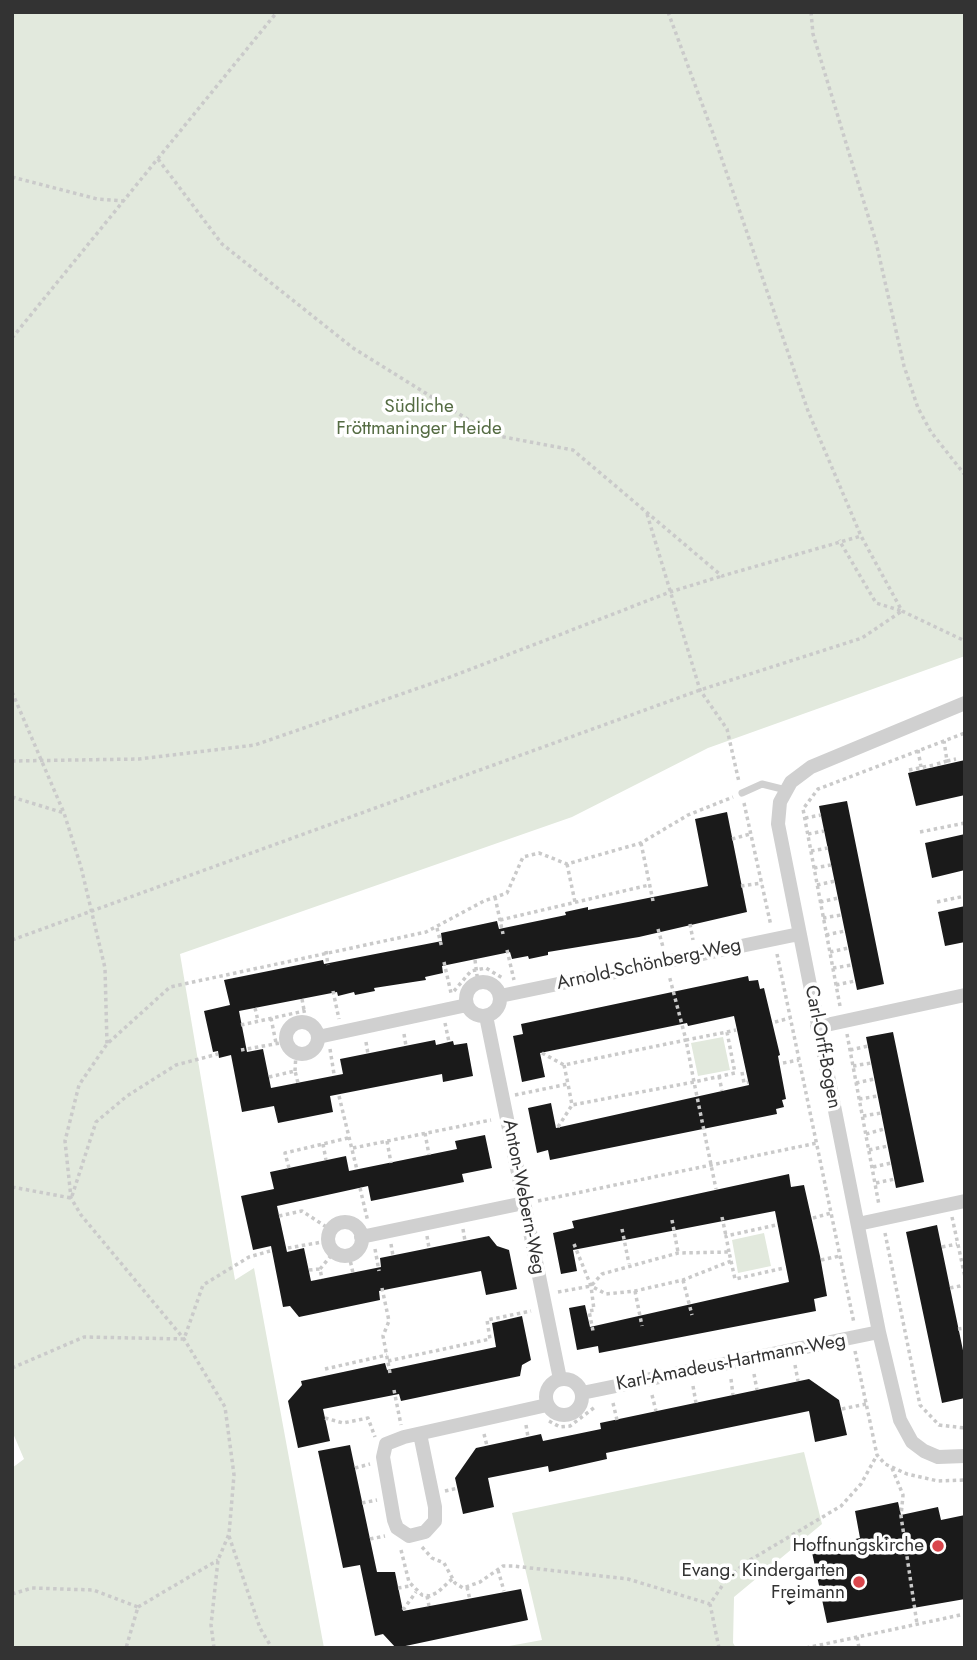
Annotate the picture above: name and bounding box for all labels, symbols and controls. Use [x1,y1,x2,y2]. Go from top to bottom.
park label: Südliche Fröttmaninger Heide [336,396,502,440]
street label: Arnold-Schönberg-Weg [555,934,743,996]
street label: Carl-Orff-Bogen [799,983,845,1111]
street label: Anton-Webern-Weg [497,1118,549,1276]
street label: Karl-Amadeus-Hartmann-Weg [614,1330,848,1396]
place label: Hoffnungskirche [792,1535,924,1557]
marker: Hoffnungskirche [930,1538,946,1554]
place label: Evang. Kindergarten Freimann [682,1560,845,1604]
marker: Evang. Kindergarten Freimann [851,1574,867,1590]

